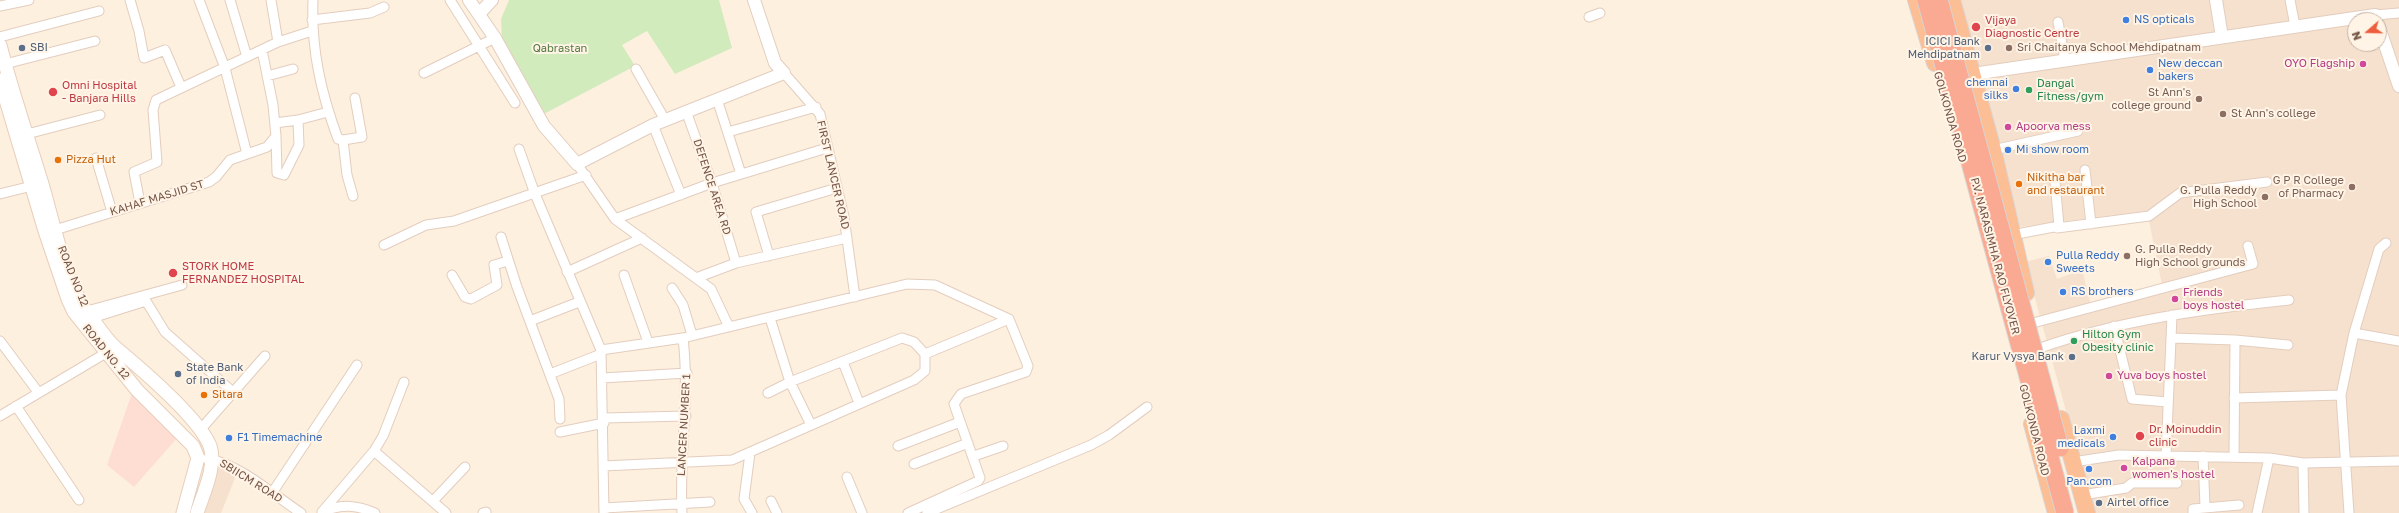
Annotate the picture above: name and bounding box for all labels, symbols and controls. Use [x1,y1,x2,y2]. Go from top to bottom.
north arrow [2347,12,2387,52]
place label: NS opticals [2134,13,2194,27]
place label: Vijaya Diagnostic Centre [1985,14,2079,40]
marker: NS opticals [2121,15,2131,25]
marker: Vijaya Diagnostic Centre [1970,21,1982,33]
text: N [2349,30,2364,42]
place label: ICICI Bank Mehdipatnam [1908,35,1980,61]
place label: SBI [30,41,48,55]
place label: Sri Chaitanya School Mehdipatnam [2017,41,2201,55]
park label: Qabrastan [533,42,587,56]
marker: SBI [17,43,27,53]
marker: ICICI Bank Mehdipatnam [1983,43,1993,53]
marker: Sri Chaitanya School Mehdipatnam [2004,43,2014,53]
place label: New deccan bakers [2158,57,2222,83]
place label: OYO Flagship [2284,57,2355,71]
marker: OYO Flagship [2358,59,2368,69]
marker: New deccan bakers [2145,65,2155,75]
street label: GOLKONDA ROAD [1931,70,1969,164]
place label: chennai silks [1966,76,2008,102]
place label: Dangal Fitness/gym [2037,77,2104,103]
place label: Omni Hospital - Banjara Hills [62,79,137,105]
marker: chennai silks [2011,84,2021,94]
marker: Dangal Fitness/gym [2024,85,2034,95]
marker: Omni Hospital - Banjara Hills [47,86,59,98]
place label: St Ann's college ground [2111,86,2191,112]
marker: St Ann's college ground [2194,94,2204,104]
place label: St Ann's college [2231,107,2316,121]
marker: St Ann's college [2218,109,2228,119]
street label: FIRST LANCER ROAD [814,119,852,231]
place label: Apoorva mess [2016,120,2091,134]
marker: Apoorva mess [2003,122,2013,132]
street label: DEFENCE AREA RD [690,137,734,237]
place label: Mi show room [2016,143,2089,157]
marker: Mi show room [2003,145,2013,155]
place label: Pizza Hut [66,153,116,167]
marker: Pizza Hut [53,155,63,165]
place label: Nikitha bar and restaurant [2027,171,2105,197]
place label: G P R College of Pharmacy [2273,174,2344,200]
street label: P.V. NARASIMHA RAO FLYOVER [1968,176,2022,336]
street label: KAHAF MASJID ST [108,177,206,219]
marker: Nikitha bar and restaurant [2014,179,2024,189]
marker: G P R College of Pharmacy [2347,182,2357,192]
place label: G. Pulla Reddy High School [2180,184,2257,210]
marker: G. Pulla Reddy High School [2260,192,2270,202]
place label: G. Pulla Reddy High School grounds [2135,243,2245,269]
street label: ROAD NO 12 [55,244,91,308]
place label: Pulla Reddy Sweets [2056,249,2119,275]
marker: G. Pulla Reddy High School grounds [2122,251,2132,261]
marker: Pulla Reddy Sweets [2043,257,2053,267]
place label: STORK HOME FERNANDEZ HOSPITAL [182,260,304,286]
marker: STORK HOME FERNANDEZ HOSPITAL [167,267,179,279]
place label: RS brothers [2071,285,2133,299]
place label: Friends boys hostel [2183,286,2244,312]
marker: RS brothers [2058,287,2068,297]
marker: Friends boys hostel [2170,294,2180,304]
street label: ROAD NO. 12 [80,322,132,382]
place label: Hilton Gym Obesity clinic [2082,328,2154,354]
marker: Hilton Gym Obesity clinic [2069,336,2079,346]
place label: Karur Vysya Bank [1972,350,2064,364]
marker: Karur Vysya Bank [2067,352,2077,362]
place label: State Bank of India [186,361,243,387]
marker: State Bank of India [173,369,183,379]
place label: Yuva boys hostel [2117,369,2206,383]
marker: Yuva boys hostel [2104,371,2114,381]
street label: LANCER NUMBER 1 [675,374,693,476]
street label: GOLKONDA ROAD [2016,383,2052,477]
place label: Sitara [212,388,243,402]
marker: Sitara [199,390,209,400]
place label: Dr. Moinuddin clinic [2149,423,2221,449]
place label: Laxmi medicals [2058,424,2105,450]
marker: Dr. Moinuddin clinic [2134,430,2146,442]
place label: F1 Timemachine [237,431,322,445]
marker: Laxmi medicals [2108,432,2118,442]
marker: F1 Timemachine [224,433,234,443]
place label: Kalpana women's hostel [2132,455,2215,481]
street label: SBIICM ROAD [217,456,285,506]
marker: Kalpana women's hostel [2119,463,2129,473]
marker: Pan.com [2084,464,2094,474]
place label: Pan.com [2066,475,2112,489]
place label: Airtel office [2107,496,2169,510]
marker: Airtel office [2094,498,2104,508]

